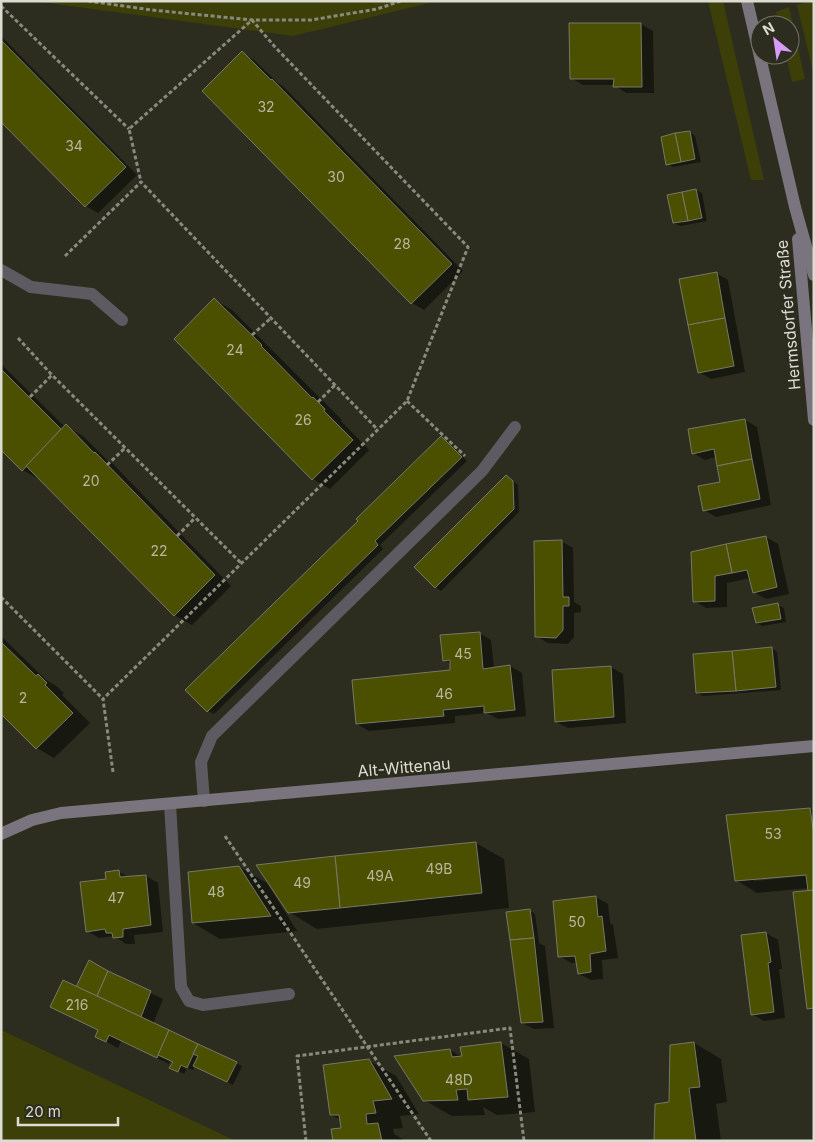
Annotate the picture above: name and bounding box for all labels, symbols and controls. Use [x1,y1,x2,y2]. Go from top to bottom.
north arrow [750,15,800,65]
text: N [759,18,777,38]
house number: 32 [257,98,275,115]
house number: 34 [65,137,83,154]
house number: 30 [327,168,345,185]
house number: 28 [393,235,411,252]
street label: Hermsdorfer Straße [771,239,805,391]
house number: 24 [226,341,244,358]
house number: 26 [294,411,312,428]
house number: 20 [82,472,100,489]
house number: 22 [150,542,168,559]
house number: 45 [454,645,472,662]
house number: 46 [435,685,453,702]
house number: 2 [19,689,27,706]
street label: Alt-Wittenau [357,753,451,781]
house number: 53 [764,825,782,842]
house number: 49B [426,860,452,877]
house number: 49A [366,867,394,884]
house number: 49 [293,874,311,891]
house number: 48 [207,883,225,900]
house number: 47 [108,889,125,906]
house number: 50 [568,913,586,930]
house number: 216 [66,996,88,1013]
house number: 48D [445,1071,473,1088]
scale bar [18,1094,118,1126]
text: 20 m [25,1102,61,1121]

